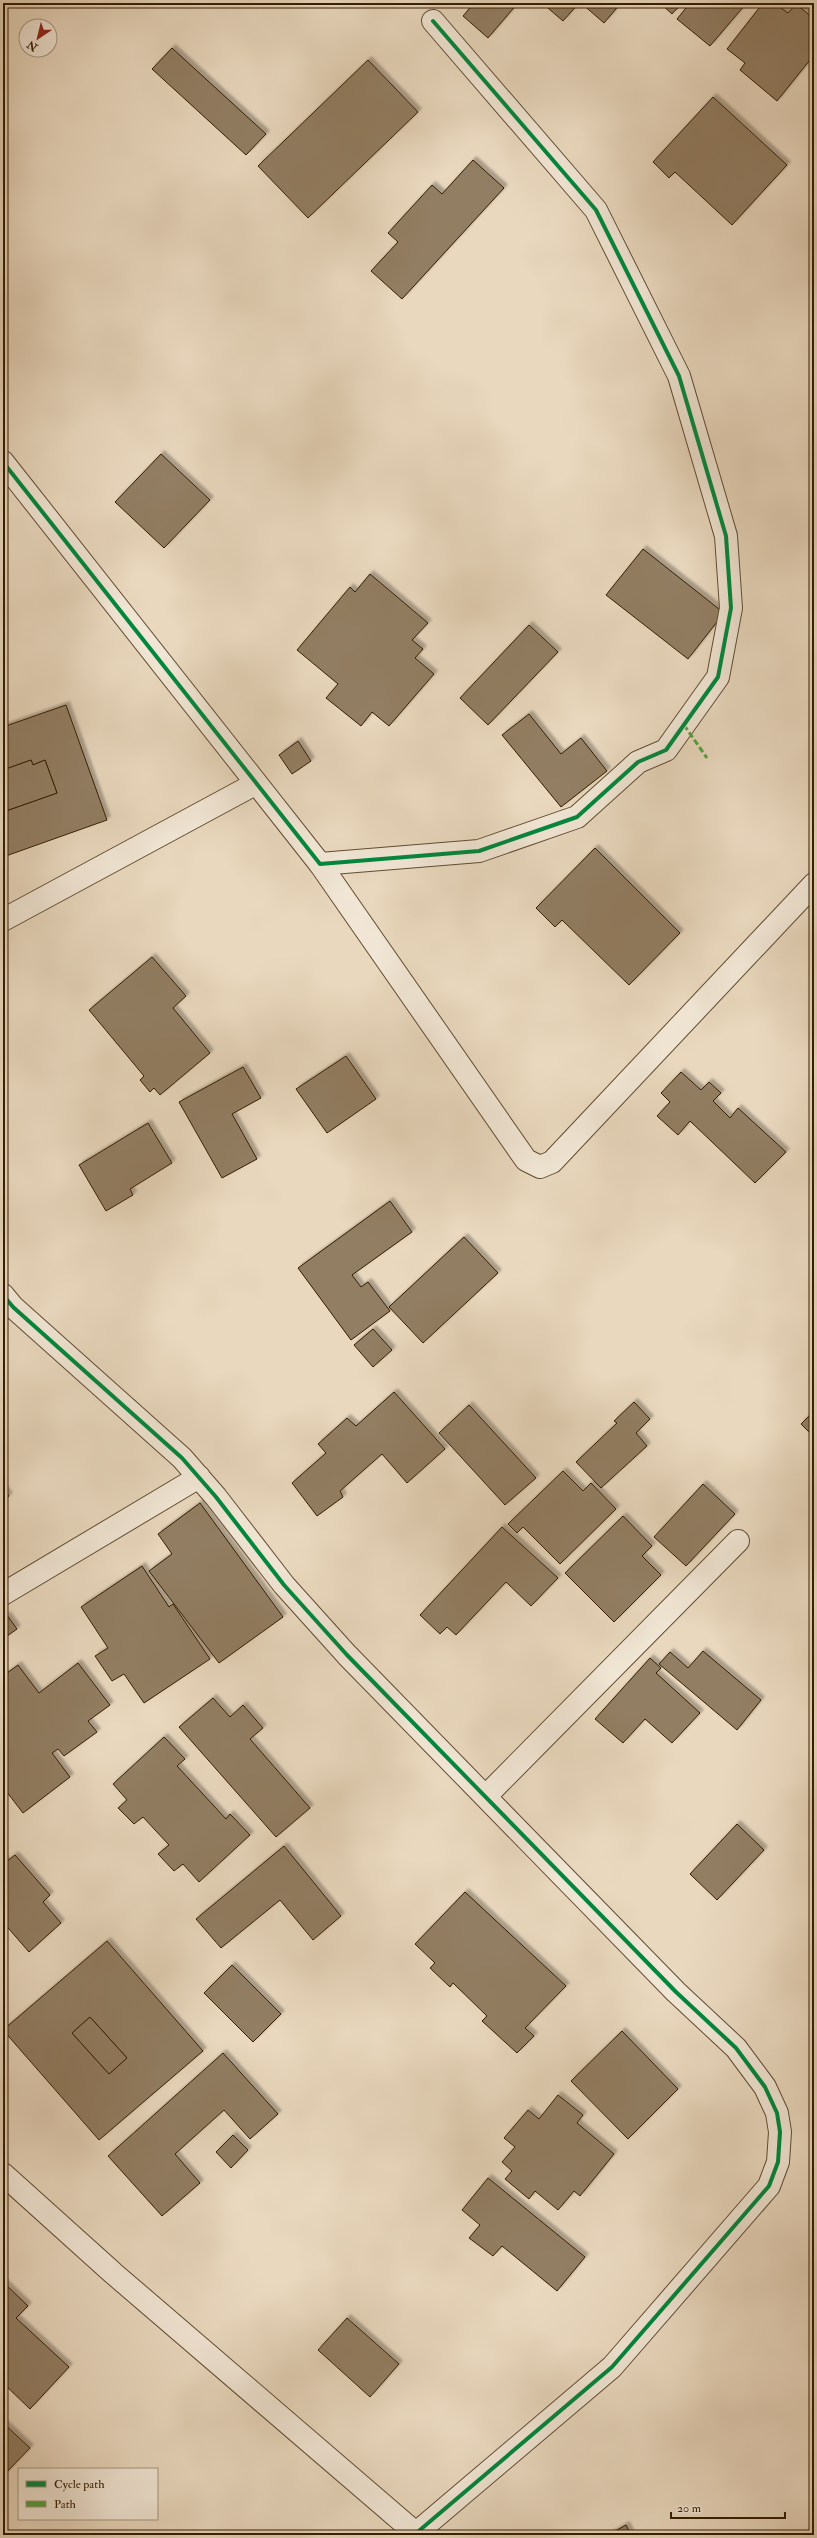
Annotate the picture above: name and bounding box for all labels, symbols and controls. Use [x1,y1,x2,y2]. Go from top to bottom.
north arrow [18,18,58,58]
text: N [24,37,41,55]
legend [18,2468,158,2520]
text: Cycle path [54,2477,105,2492]
scale bar [671,2494,785,2520]
text: Path [54,2497,77,2512]
text: 20 m [677,2501,702,2516]

